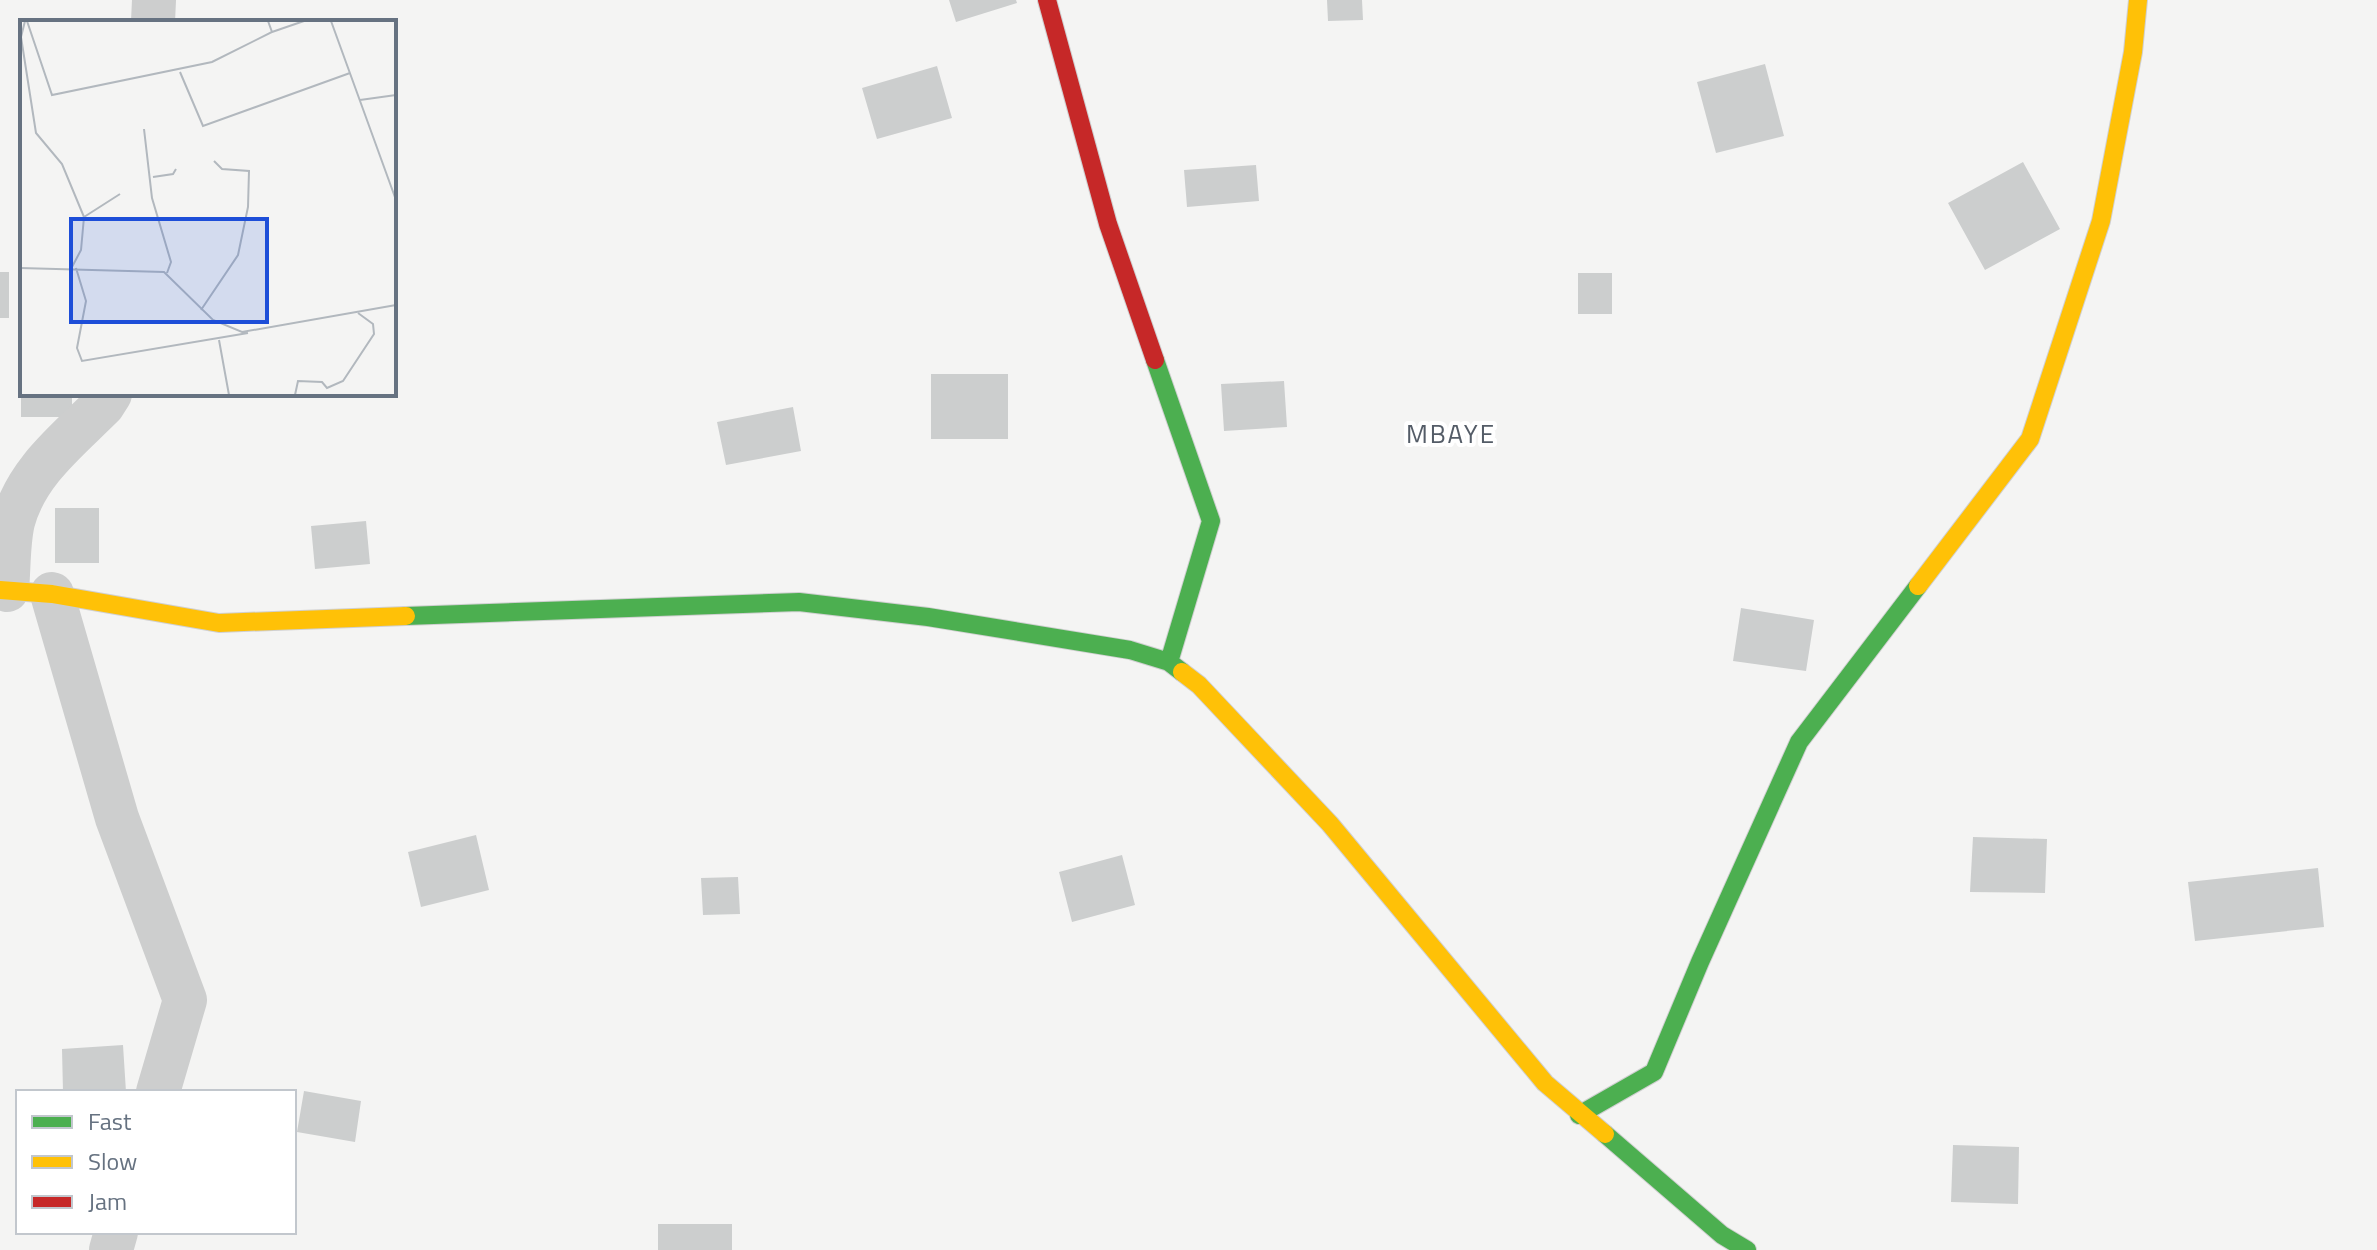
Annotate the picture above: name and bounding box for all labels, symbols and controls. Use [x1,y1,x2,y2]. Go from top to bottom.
inset map [20,20,396,396]
district label: MBAYE [1406,414,1496,453]
legend [16,1090,296,1234]
text: Fast [88,1103,132,1139]
text: Slow [88,1143,137,1179]
text: Jam [88,1183,127,1219]

